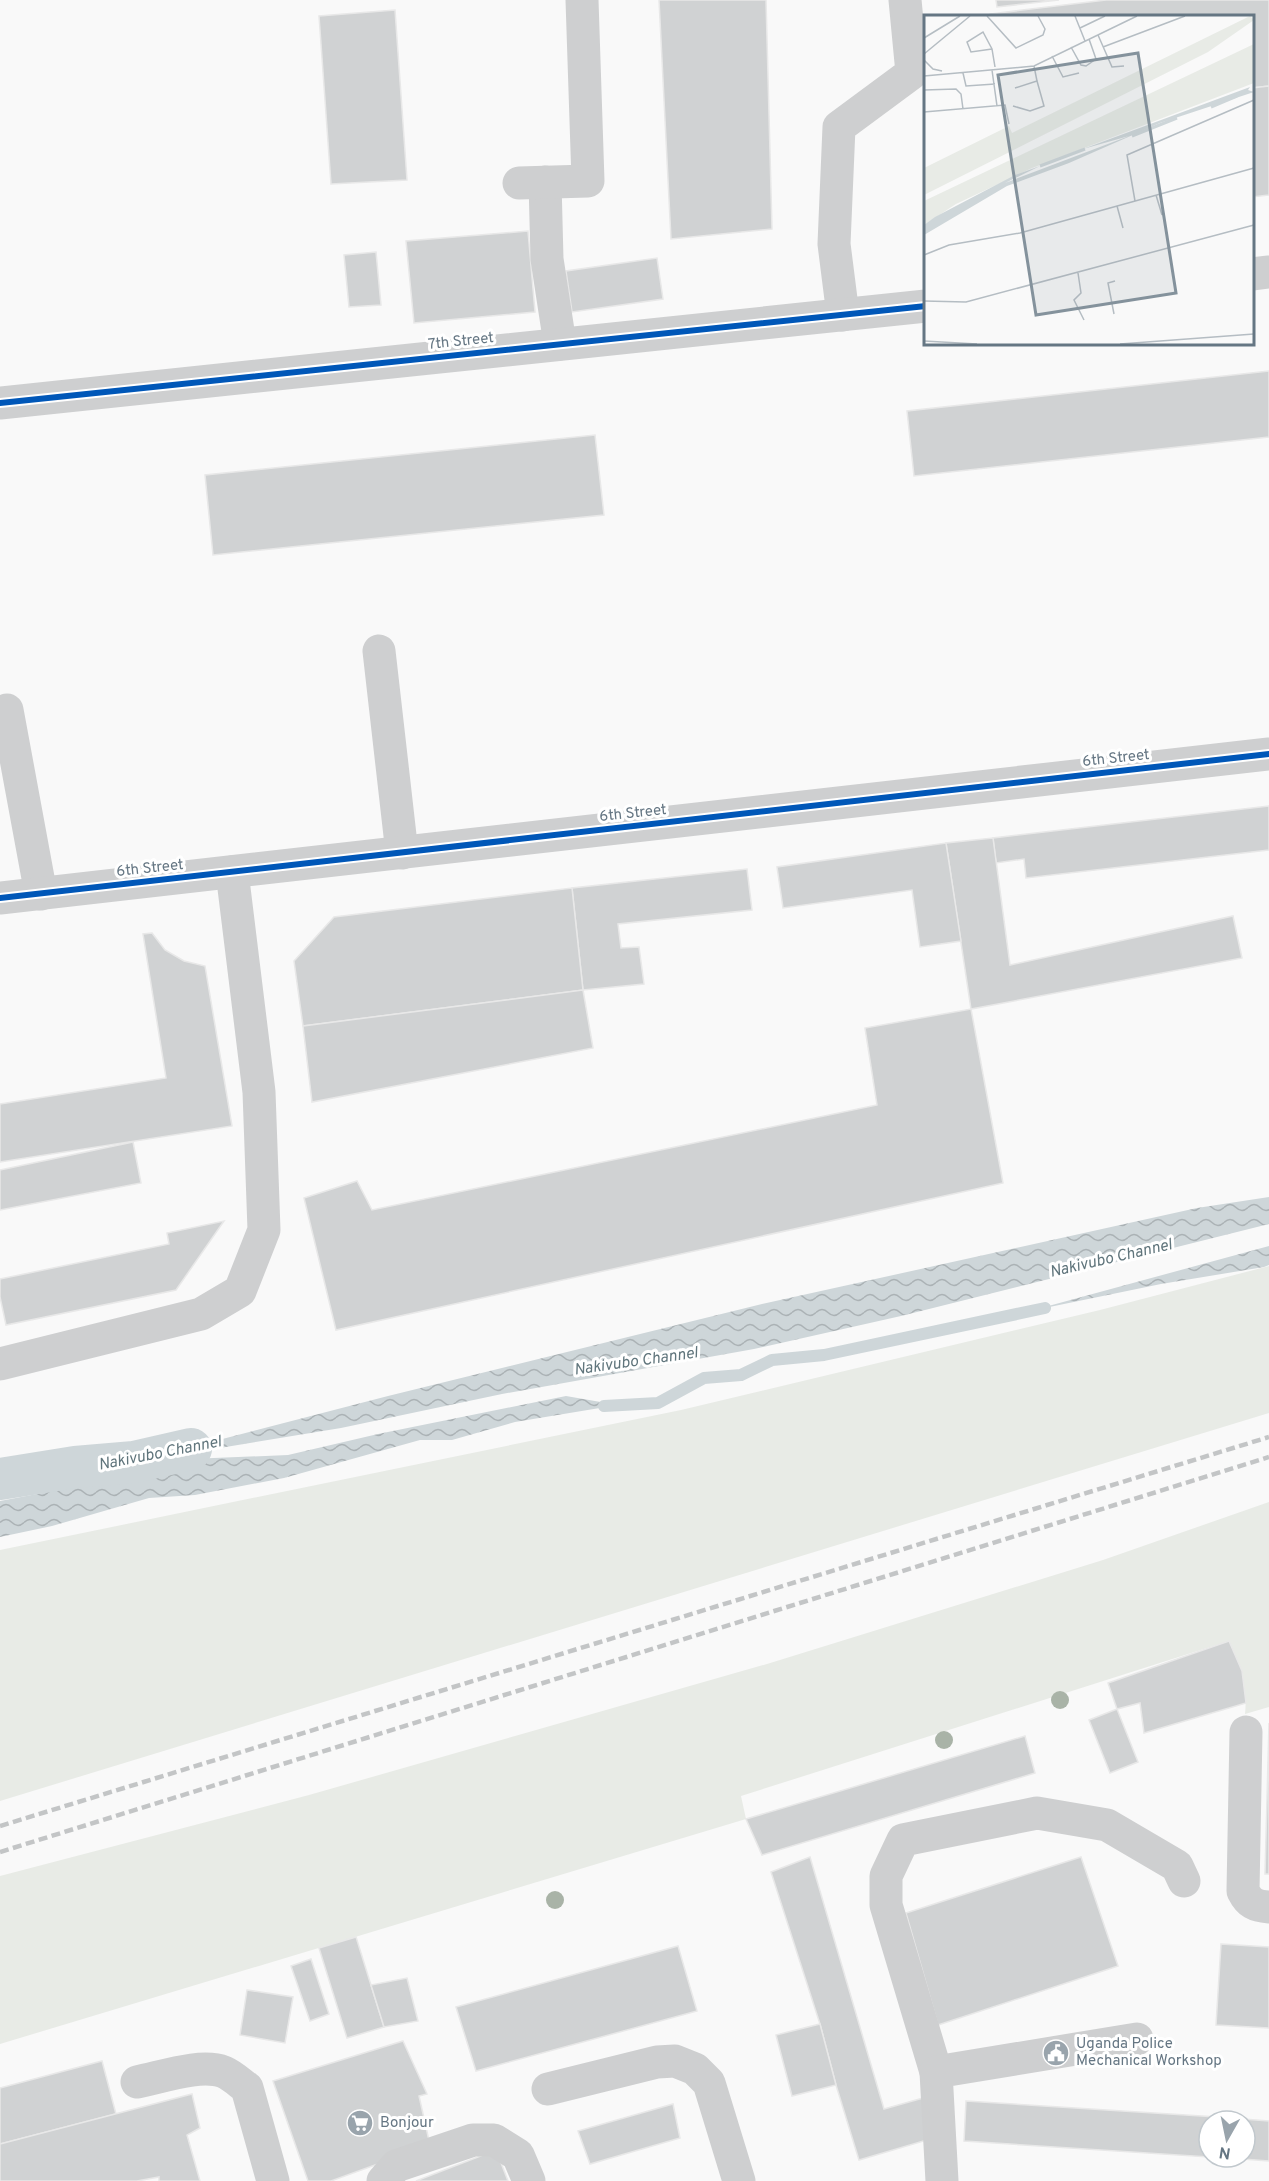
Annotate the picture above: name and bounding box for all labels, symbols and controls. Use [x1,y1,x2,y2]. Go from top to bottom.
inset map [924,15,1254,345]
street label: 7th Street [427,329,495,355]
street label: 6th Street [1081,746,1151,772]
street label: 6th Street [598,801,668,827]
street label: 6th Street [115,856,185,882]
water label: Nakivubo Channel [1048,1235,1175,1283]
water label: Nakivubo Channel [573,1343,700,1381]
water label: Nakivubo Channel [97,1432,224,1476]
place label: Uganda Police Mechanical Workshop [1076,2035,1222,2071]
public building icon: Uganda Police Mechanical Workshop [1041,2038,1071,2068]
supermarket icon: Bonjour [345,2108,375,2138]
north arrow [1197,2109,1257,2169]
place label: Bonjour [380,2114,434,2133]
text: N [1218,2141,1232,2163]

